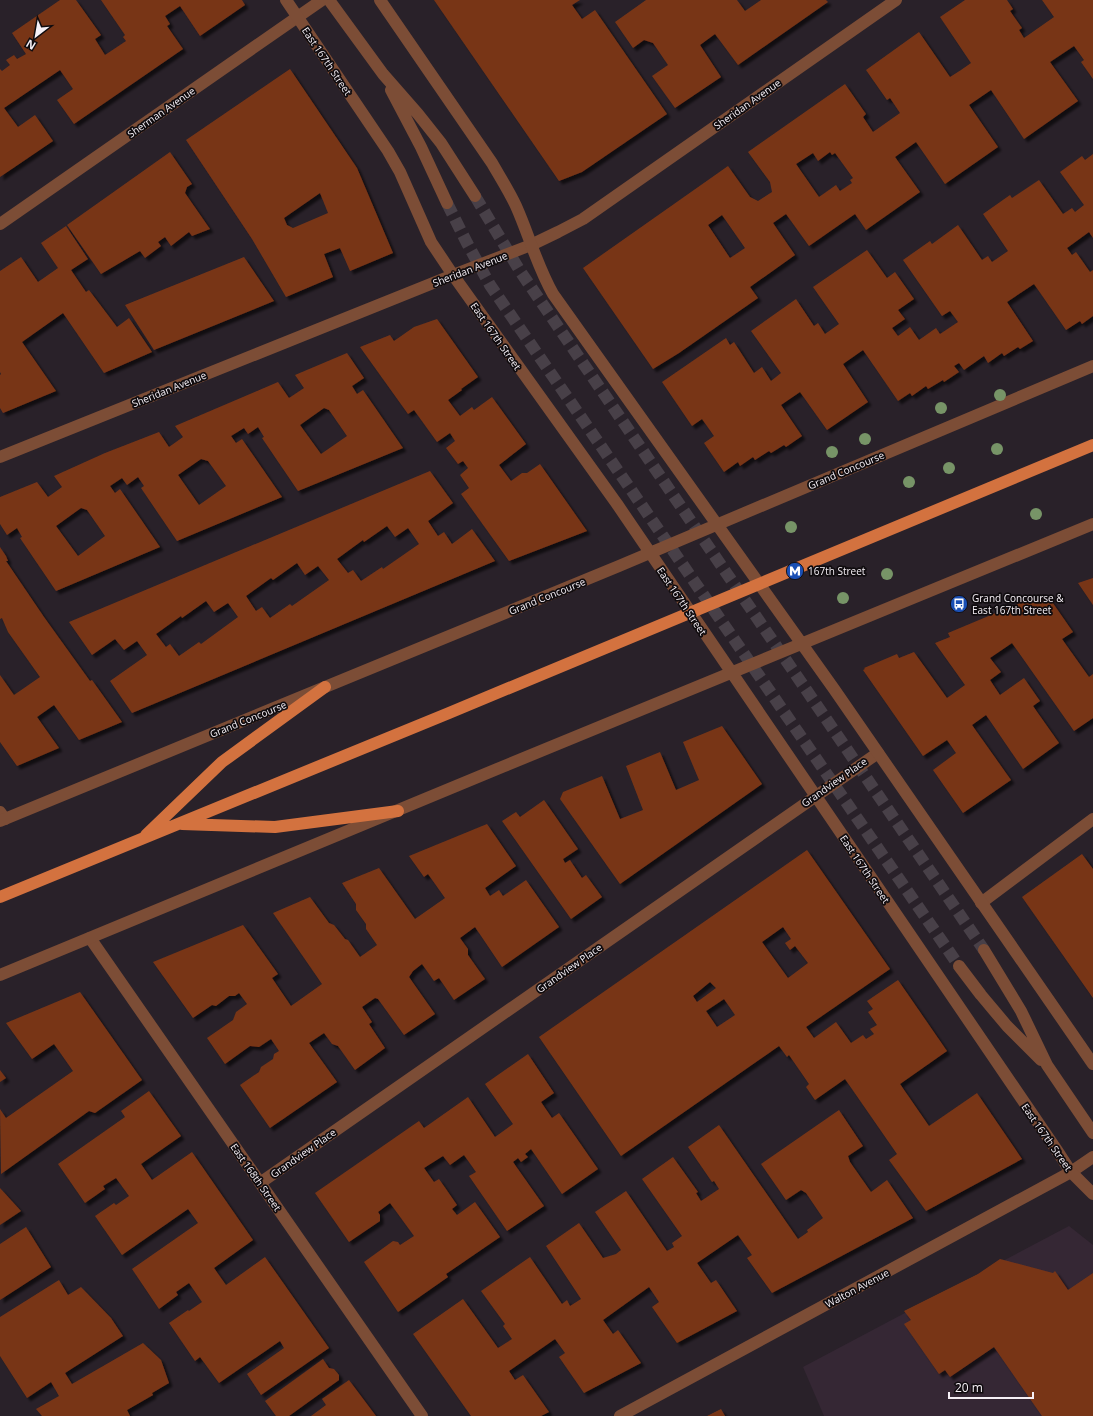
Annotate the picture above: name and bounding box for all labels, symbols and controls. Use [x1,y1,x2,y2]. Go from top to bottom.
north arrow [16,16,56,56]
street label: East 167th Street [299,24,355,98]
text: N [23,36,38,54]
street label: Sheridan Avenue [711,75,784,132]
street label: Sherman Avenue [124,83,198,141]
street label: Sheridan Avenue [431,248,510,290]
street label: East 167th Street [467,299,525,373]
street label: Sheridan Avenue [130,368,209,410]
street label: Grand Concourse [806,447,887,492]
metro station icon: 167th Street [785,561,805,581]
street label: East 167th Street [654,564,710,638]
place label: 167th Street [808,564,866,578]
street label: Grand Concourse [507,574,588,618]
place label: Grand Concourse & East 167th Street [972,591,1064,617]
bus stop icon: Grand Concourse & East 167th Street [949,594,969,614]
street label: Grand Concourse [208,697,289,741]
street label: Grandview Place [798,754,870,810]
street label: East 167th Street [837,832,893,906]
street label: Grandview Place [533,940,605,996]
street label: East 167th Street [1018,1100,1076,1174]
street label: Grandview Place [267,1125,339,1181]
street label: East 168th Street [227,1140,285,1214]
street label: Walton Avenue [823,1265,892,1311]
scale bar [949,1374,1033,1400]
text: 20 m [955,1379,983,1396]

